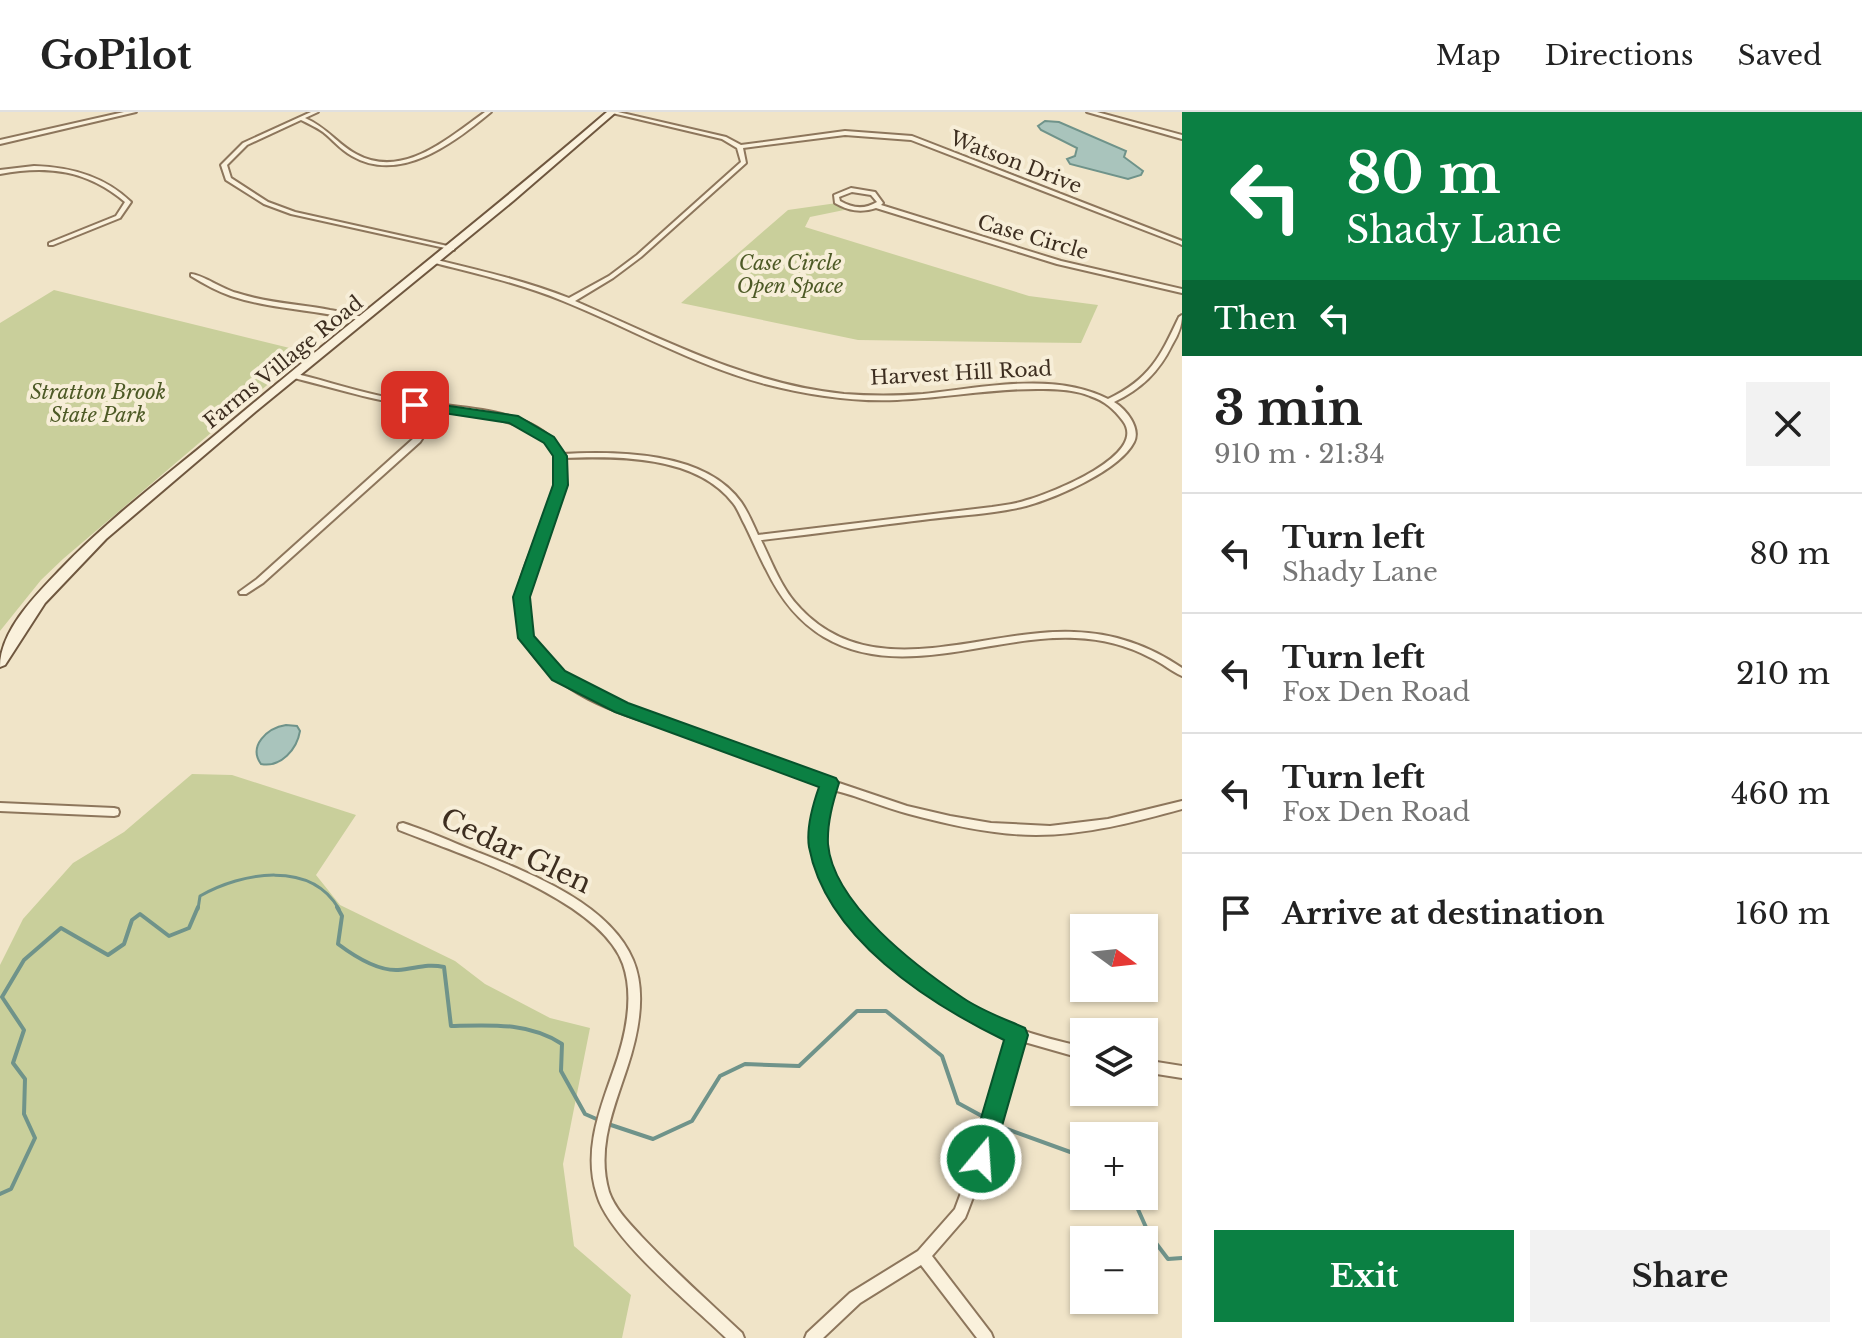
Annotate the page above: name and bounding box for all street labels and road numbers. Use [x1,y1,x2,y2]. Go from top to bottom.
street label: Watson Drive [946,125,1085,198]
street label: Case Circle [975,210,1091,264]
street label: Farms Village Road [199,291,367,433]
street label: Harvest Hill Road [869,356,1053,390]
street label: Cedar Glen [435,801,597,901]

